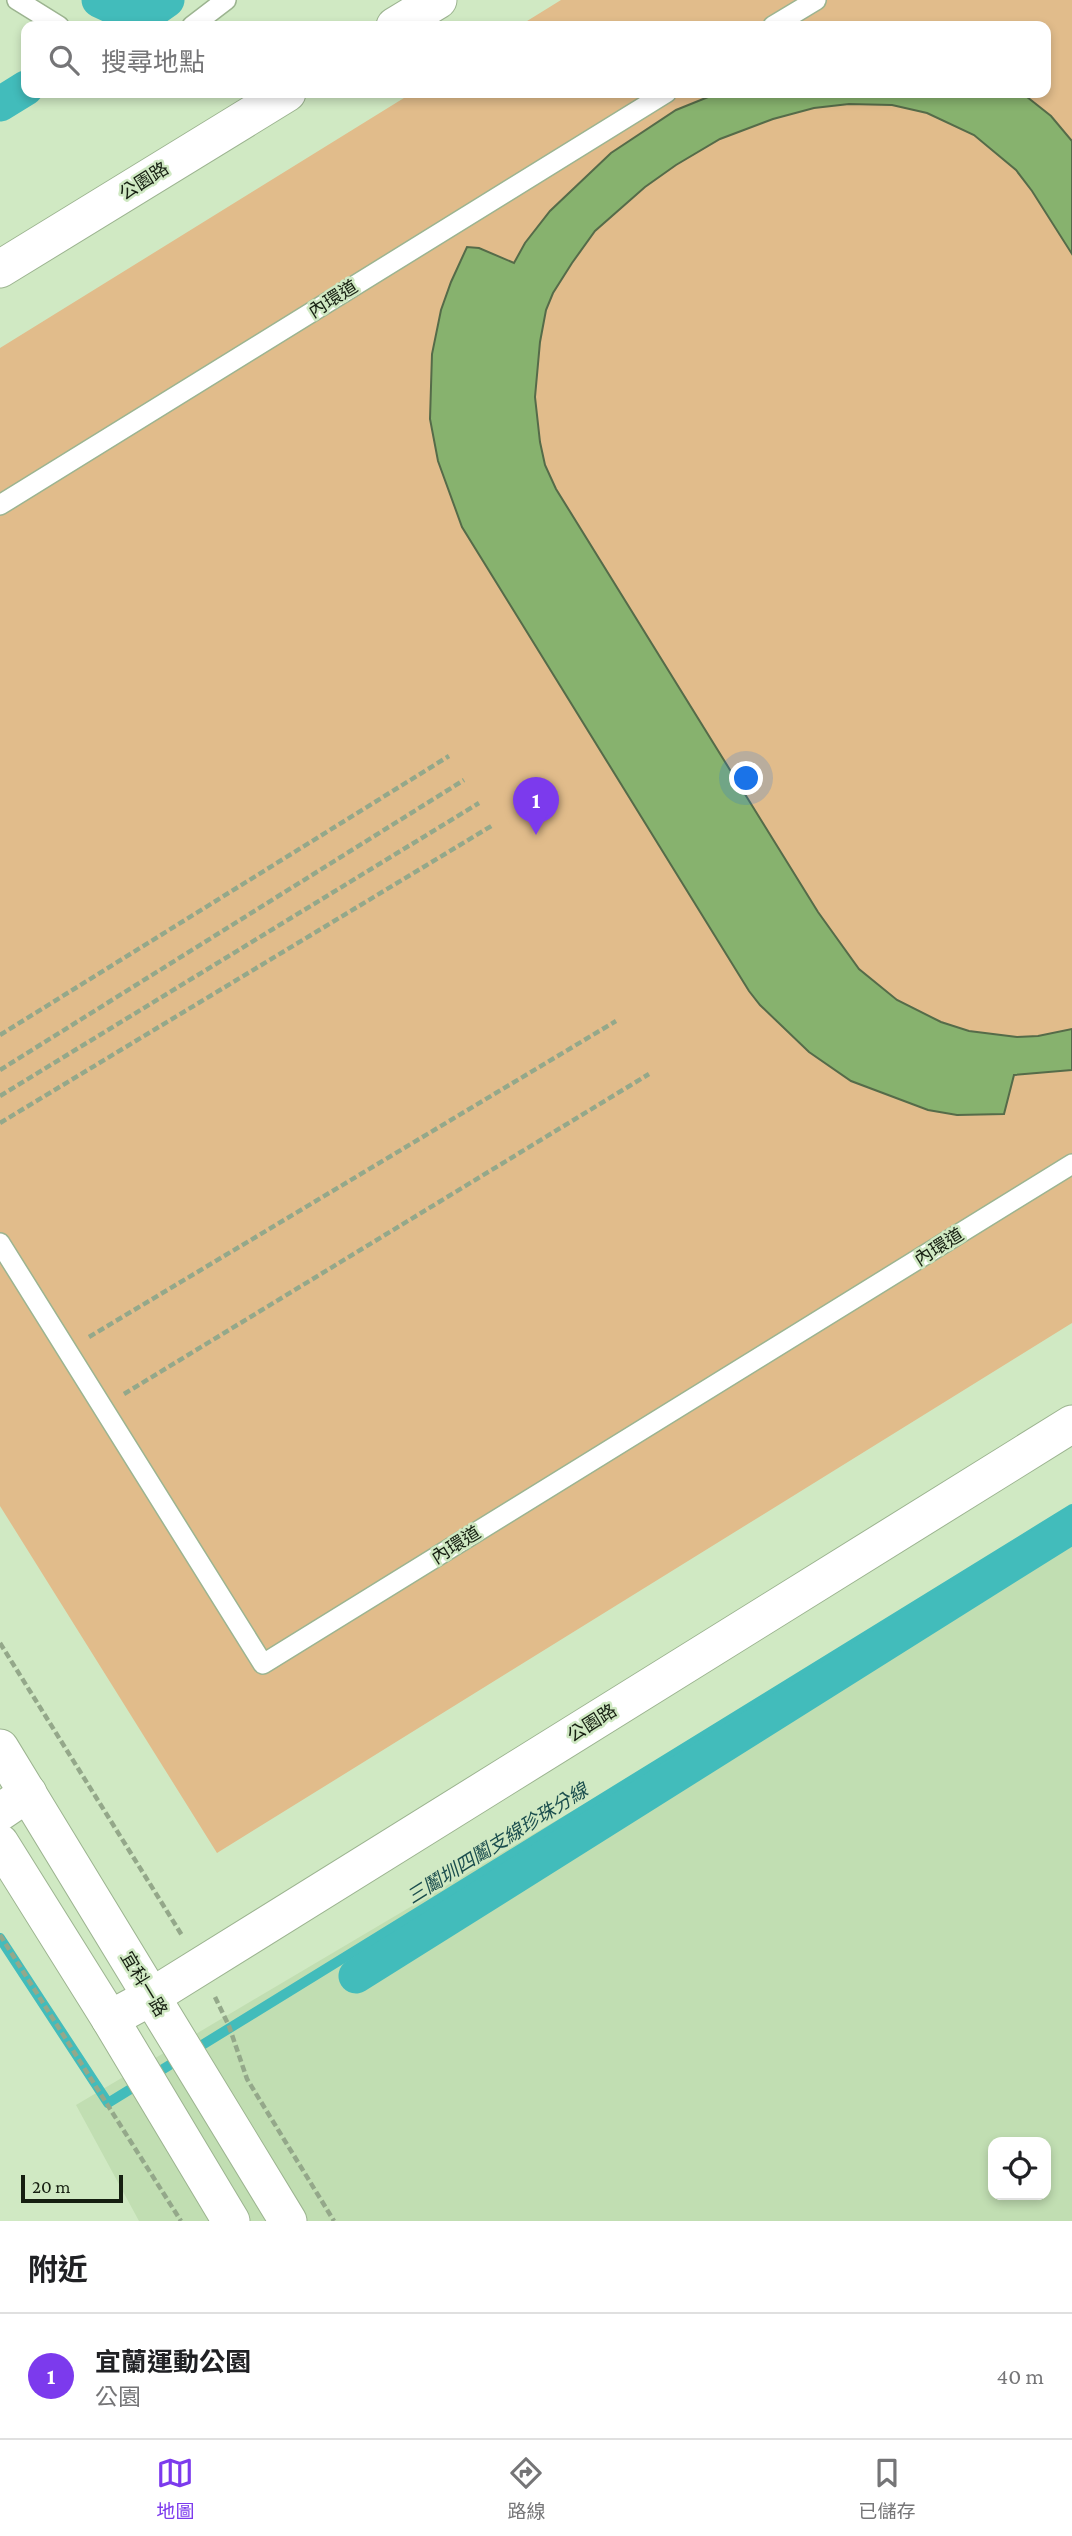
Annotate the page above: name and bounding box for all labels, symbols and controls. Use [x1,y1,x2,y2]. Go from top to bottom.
search box [21,21,1051,98]
icon: search [45,41,83,79]
text: 搜尋地點 [101,48,205,77]
street label: 公園路 [116,158,172,204]
street label: 內環道 [305,276,361,322]
your location [729,761,763,795]
pin: 1 [513,777,559,835]
street label: 內環道 [911,1224,967,1270]
street label: 內環道 [428,1522,484,1568]
street label: 公園路 [564,1700,620,1746]
water label: 三鬮圳四鬮支線珍珠分線 [403,1778,593,1908]
street label: 宜科一路 [117,1948,171,2020]
map controls [988,2137,1051,2200]
button: locate [988,2137,1051,2200]
scale bar [21,2172,122,2204]
text: 20 m [32,2176,71,2197]
text: 附近 [28,2253,88,2286]
text: 宜蘭運動公園 [95,2348,251,2377]
text: 1 [47,2363,55,2389]
text: 40 m [996,2363,1044,2389]
text: 公園 [95,2384,141,2410]
tab: 地圖 [156,2454,195,2523]
tab: 路線 [507,2454,546,2523]
tab: 已儲存 [858,2454,916,2523]

